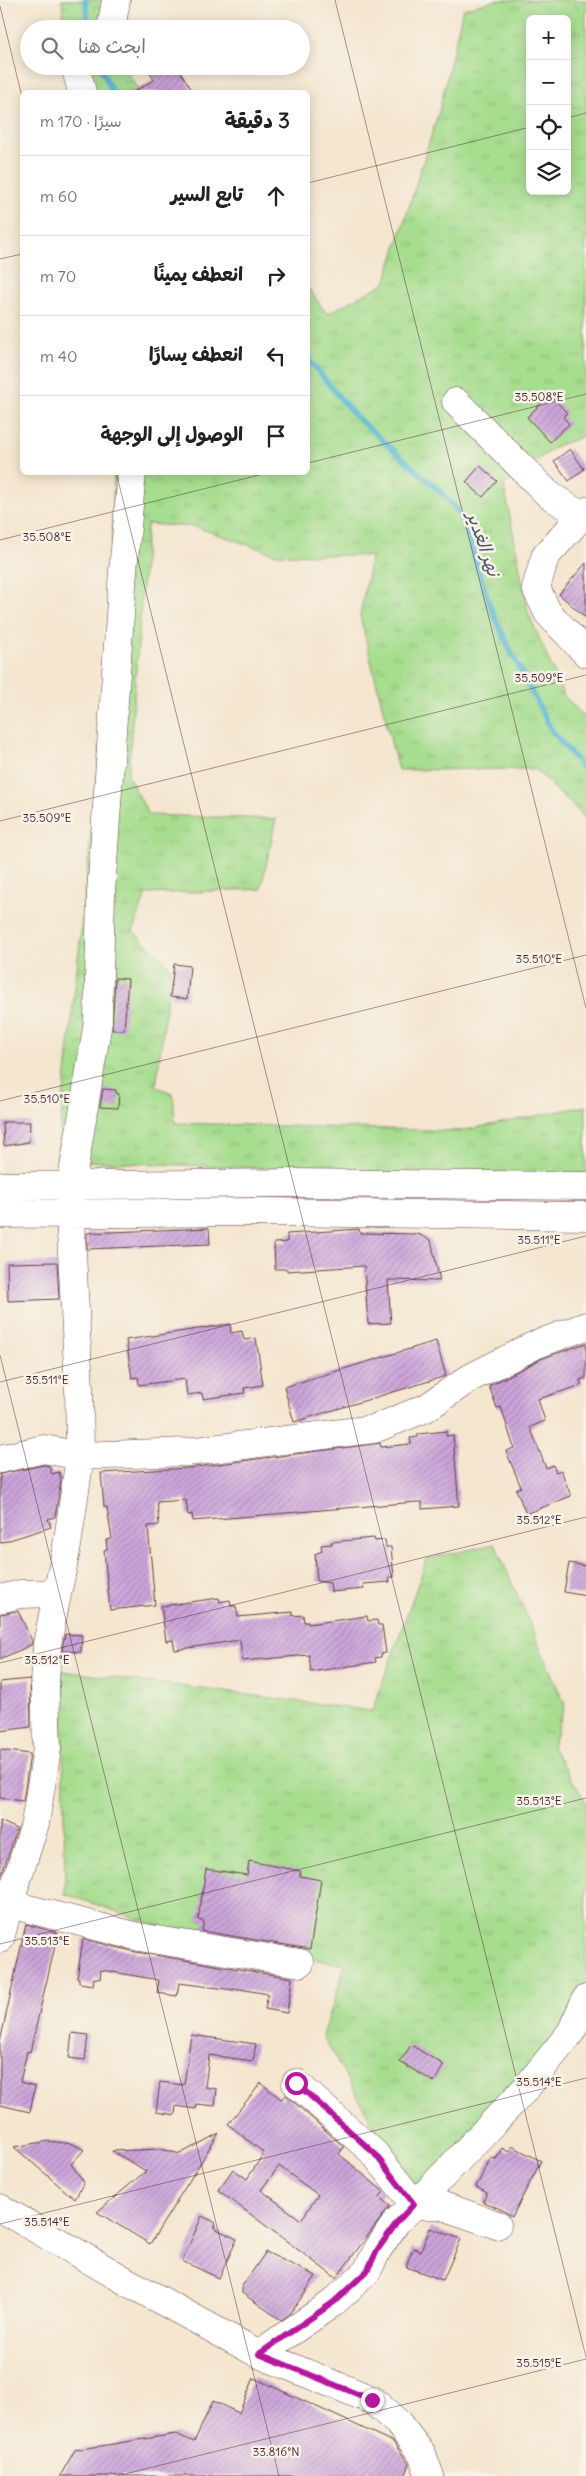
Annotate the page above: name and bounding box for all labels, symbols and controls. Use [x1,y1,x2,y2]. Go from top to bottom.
map controls [526,15,571,195]
button: + [526,15,571,60]
search box [20,20,310,75]
icon: search [38,34,66,62]
text: ابحث هنا [78,34,146,58]
button: − [526,60,571,105]
button: locate [526,105,571,150]
text: 3 دقيقة [225,107,290,134]
text: سيرًا · 170 m [40,111,122,131]
button: layers [526,150,571,195]
text: تابع السير [171,182,243,206]
icon: ahead [262,182,290,210]
text: 60 m [40,186,78,206]
text: انعطف يمينًا [154,262,243,286]
icon: right [262,262,290,290]
text: 70 m [40,266,76,286]
text: انعطف يسارًا [149,342,243,366]
icon: left [262,342,290,370]
text: 40 m [40,346,78,366]
text: 35.508°E [515,389,563,404]
text: الوصول إلى الوجهة [100,422,243,446]
icon: arrive [262,422,290,450]
water label: نهر الغدير [462,507,506,581]
text: 35.508°E [23,529,71,544]
text: 35.509°E [515,670,563,685]
text: 35.509°E [23,810,71,825]
text: 35.510°E [516,951,562,966]
text: 35.510°E [24,1091,70,1106]
text: 35.511°E [517,1232,561,1247]
text: 35.511°E [25,1372,69,1387]
text: 35.512°E [516,1512,562,1527]
text: 35.512°E [24,1652,70,1667]
text: 35.513°E [516,1793,562,1808]
text: 35.513°E [24,1933,70,1948]
route start [285,2072,308,2095]
text: 35.514°E [516,2074,562,2089]
text: 35.514°E [24,2214,70,2229]
text: 35.515°E [516,2355,562,2370]
route end [361,2389,384,2412]
text: 33.816°N [252,2444,300,2459]

